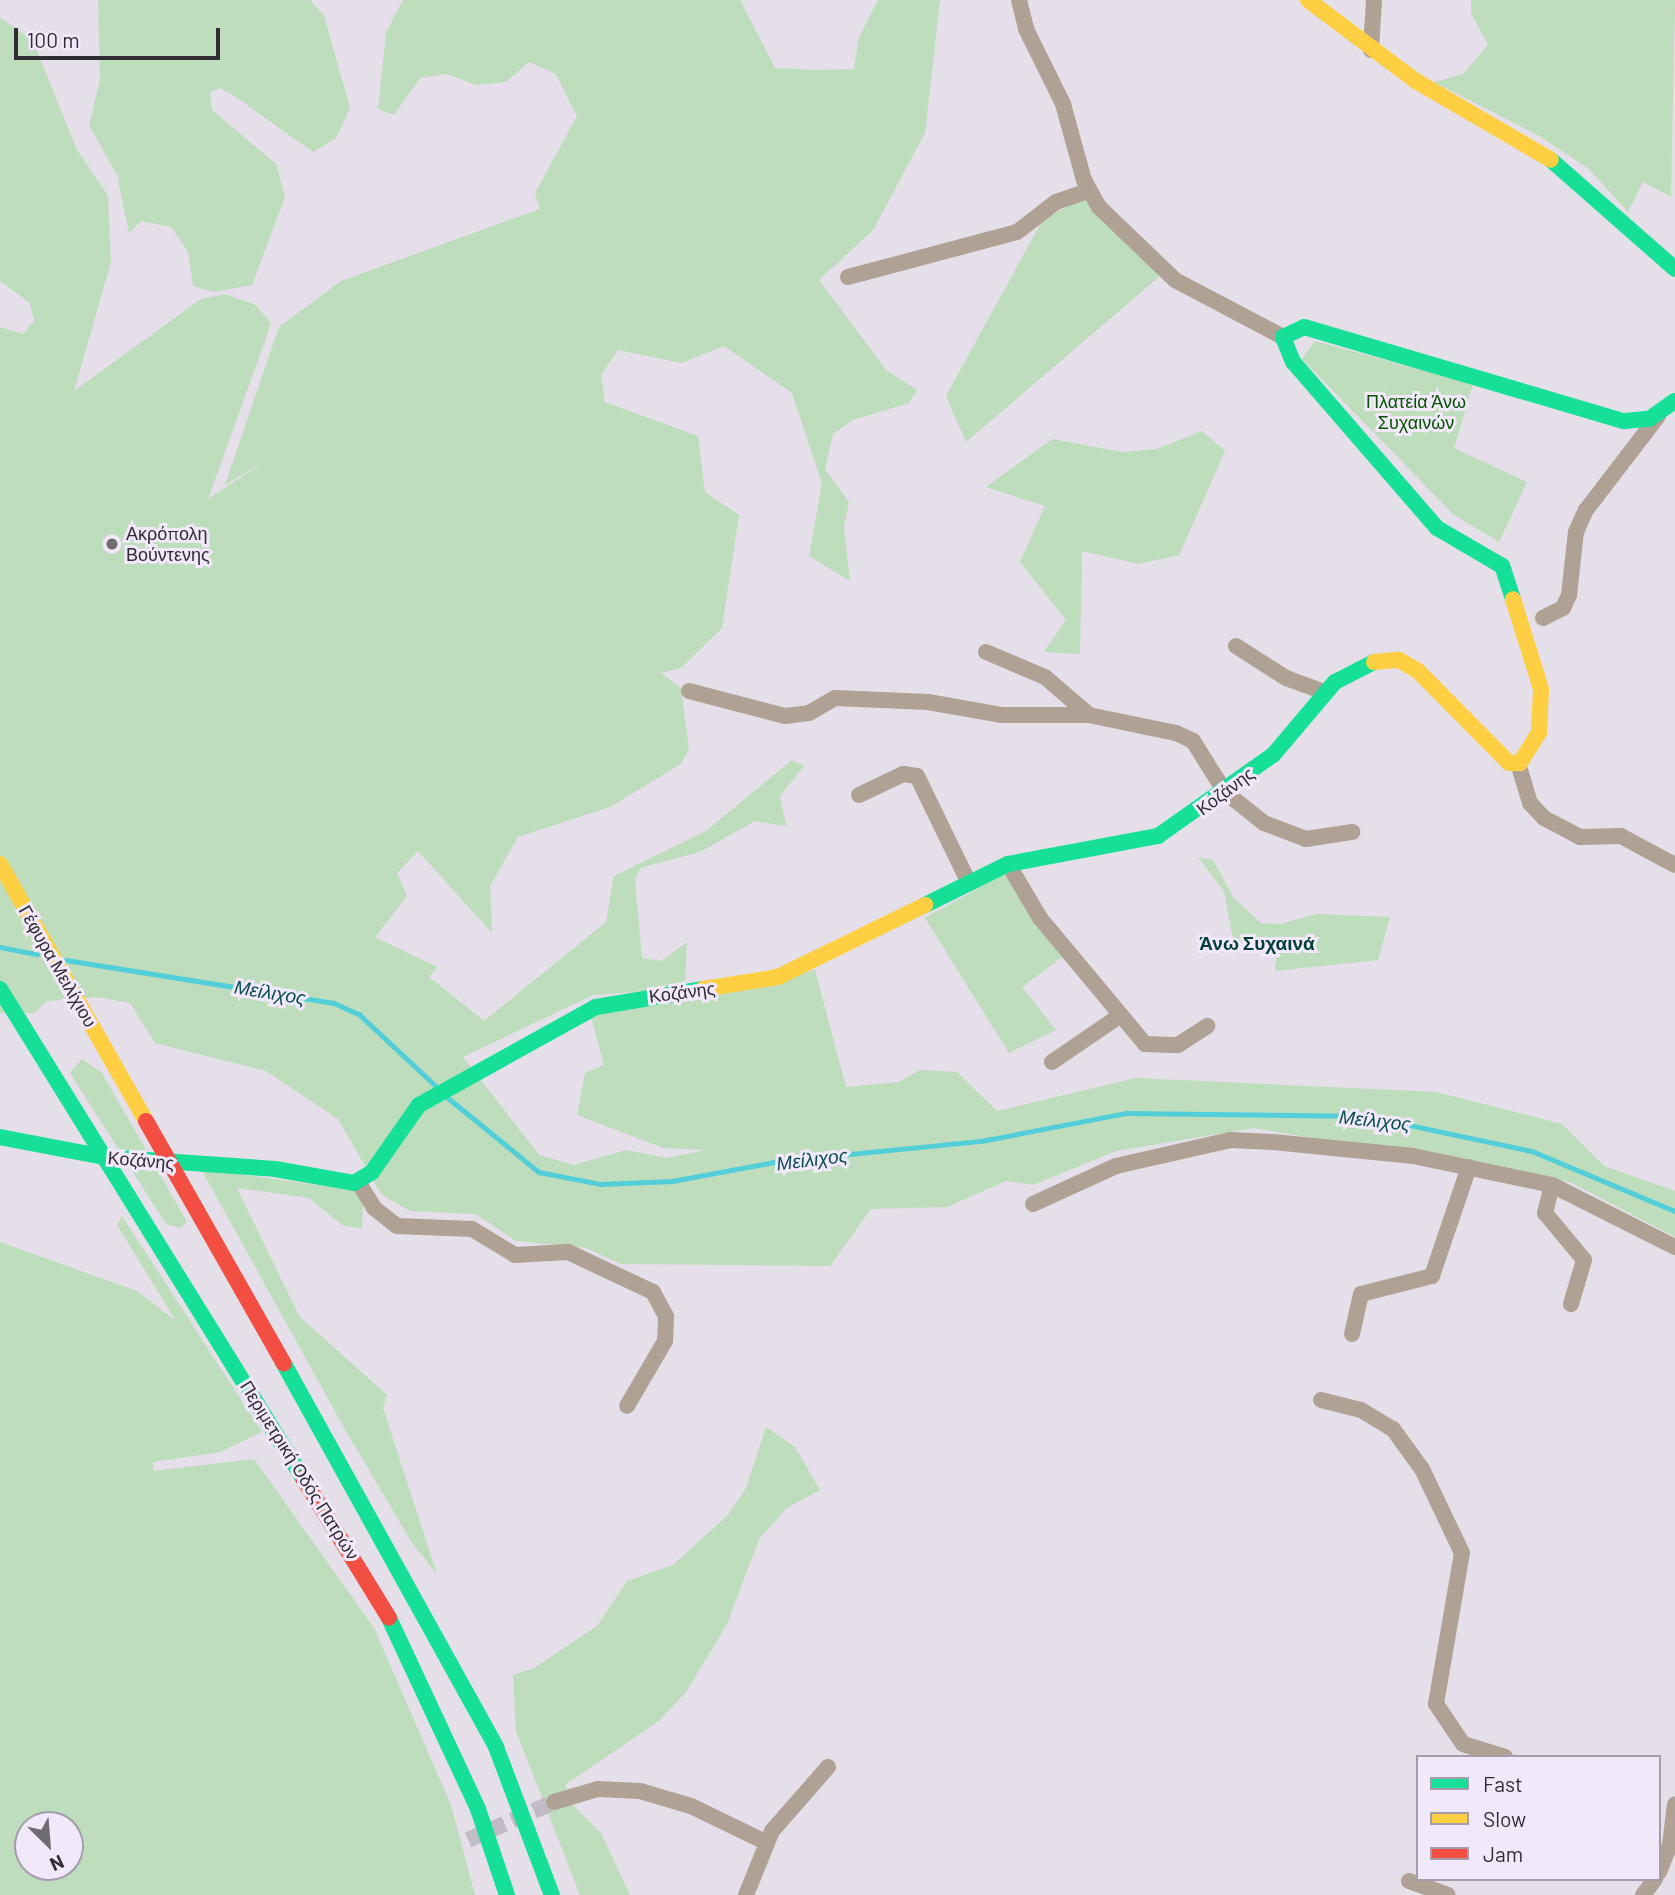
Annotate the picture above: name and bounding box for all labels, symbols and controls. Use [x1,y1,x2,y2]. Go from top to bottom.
scale bar [18,14,224,58]
text: 100 m [27,27,80,52]
park label: Πλατεία Άνω Συχαινών [1366,391,1466,434]
place label: Ακρόπολη Βούντενης [126,523,210,566]
marker: Ακρόπολη Βούντενης [104,536,120,552]
street label: Κοζάνης [1192,762,1258,820]
street label: Γέφυρα Μειλίχιου [14,901,102,1031]
district label: Άνω Συχαινά [1199,932,1315,954]
water label: Μείλιχος [233,975,307,1009]
street label: Κοζάνης [648,977,716,1007]
water label: Μείλιχος [1338,1105,1412,1135]
water label: Μείλιχος [775,1143,849,1175]
street label: Κοζάνης [107,1146,175,1174]
street label: Περιμετρική Οδός Πατρών [236,1376,364,1564]
legend [1416,1755,1661,1881]
text: Fast [1483,1771,1523,1796]
text: Slow [1483,1806,1526,1831]
north arrow [14,1811,84,1881]
text: Jam [1483,1841,1523,1866]
text: N [47,1851,68,1877]

